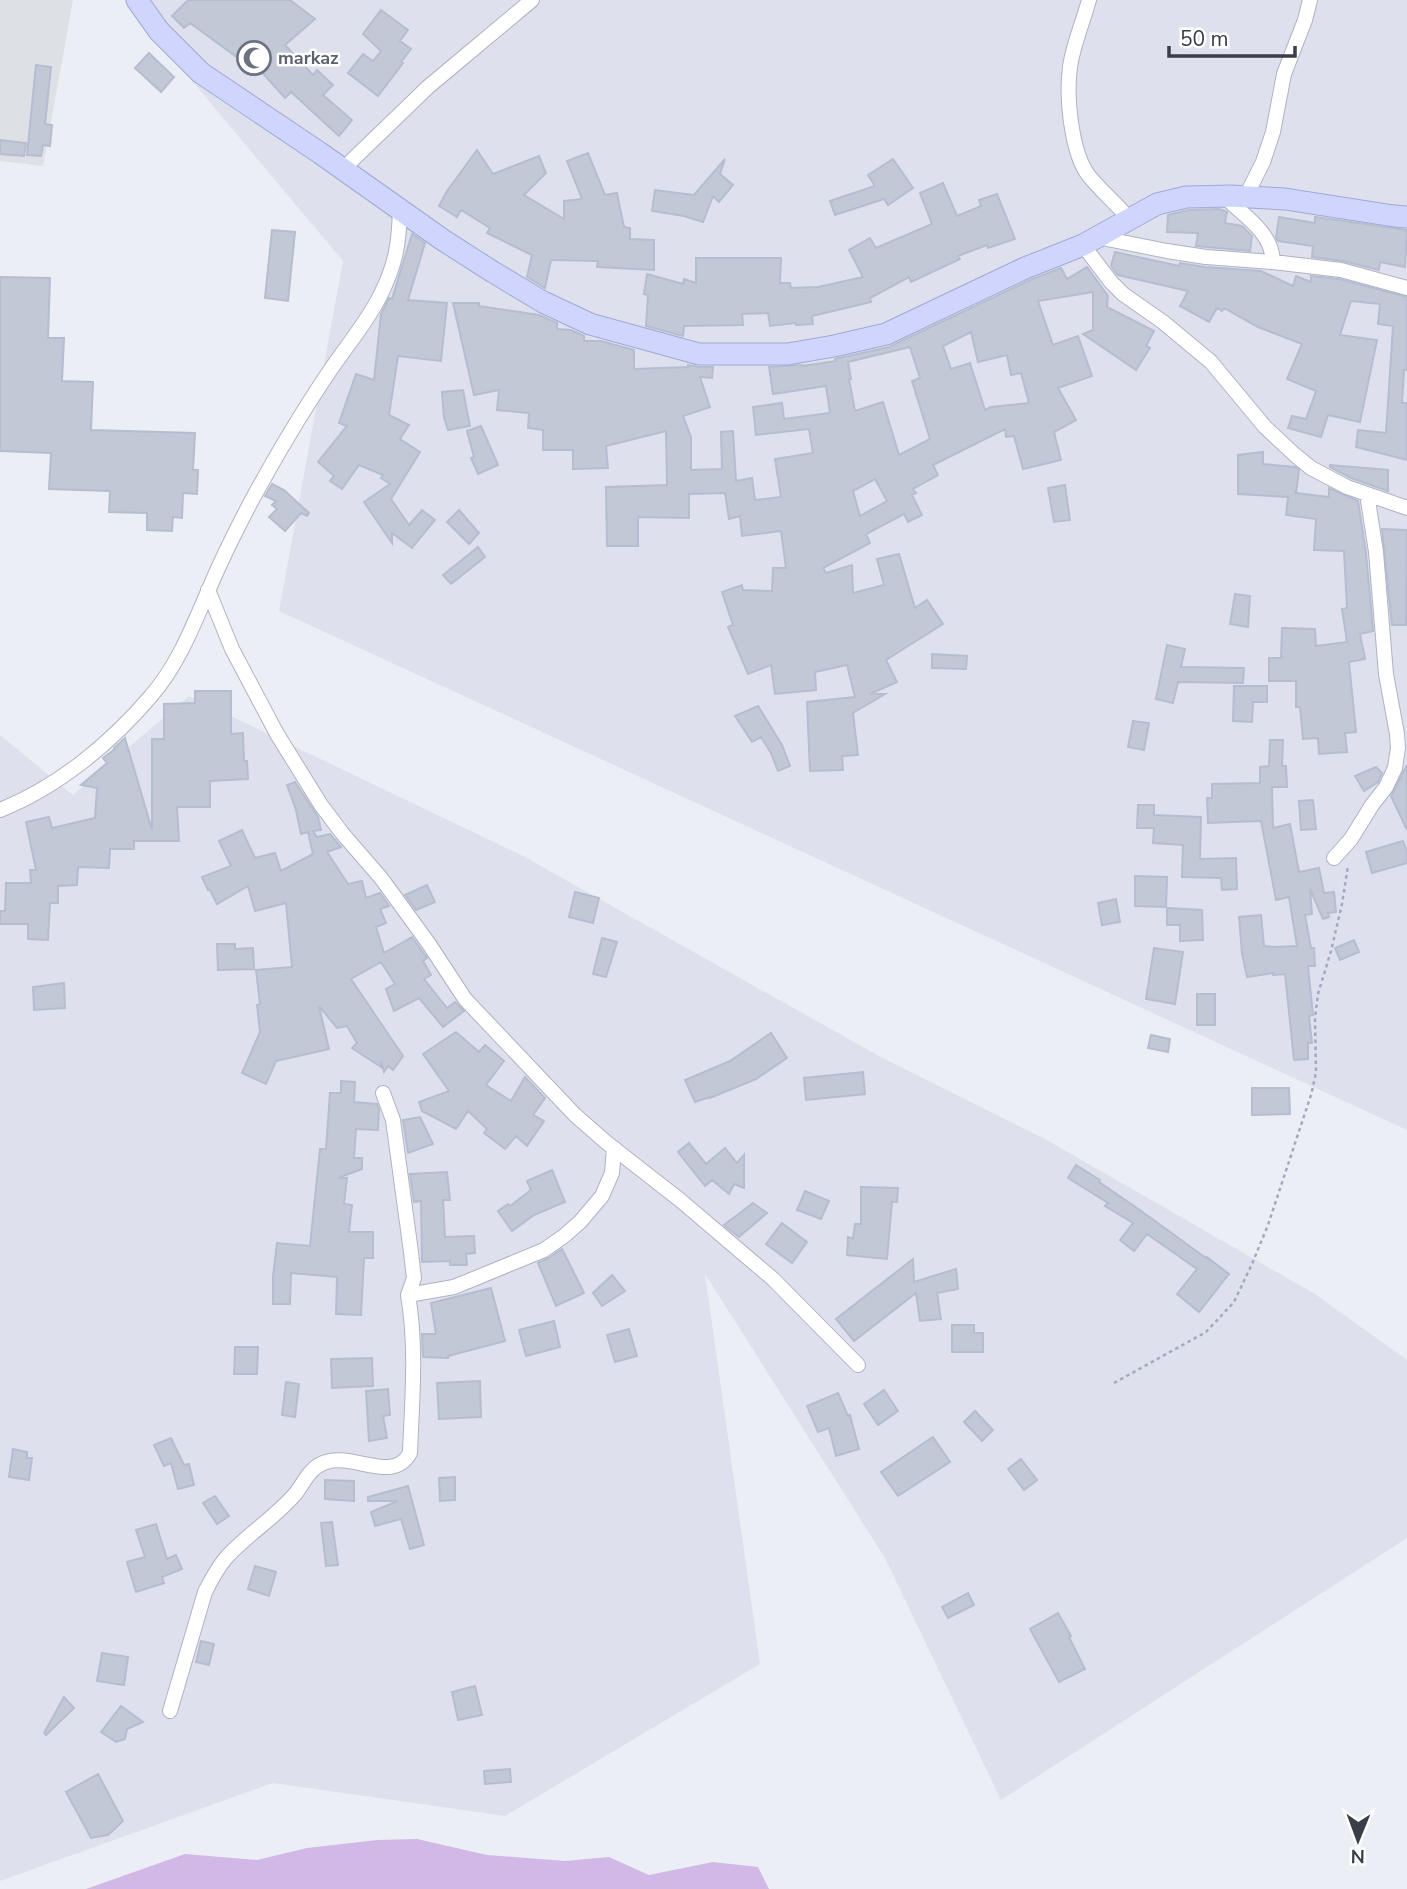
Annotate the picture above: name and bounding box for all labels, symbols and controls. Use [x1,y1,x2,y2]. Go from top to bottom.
scale bar [1169,14,1295,58]
text: 50 m [1180,25,1229,53]
mosque icon: markaz [235,39,273,77]
place label: markaz [278,46,339,70]
north arrow [1323,1805,1393,1875]
text: N [1350,1843,1365,1869]

